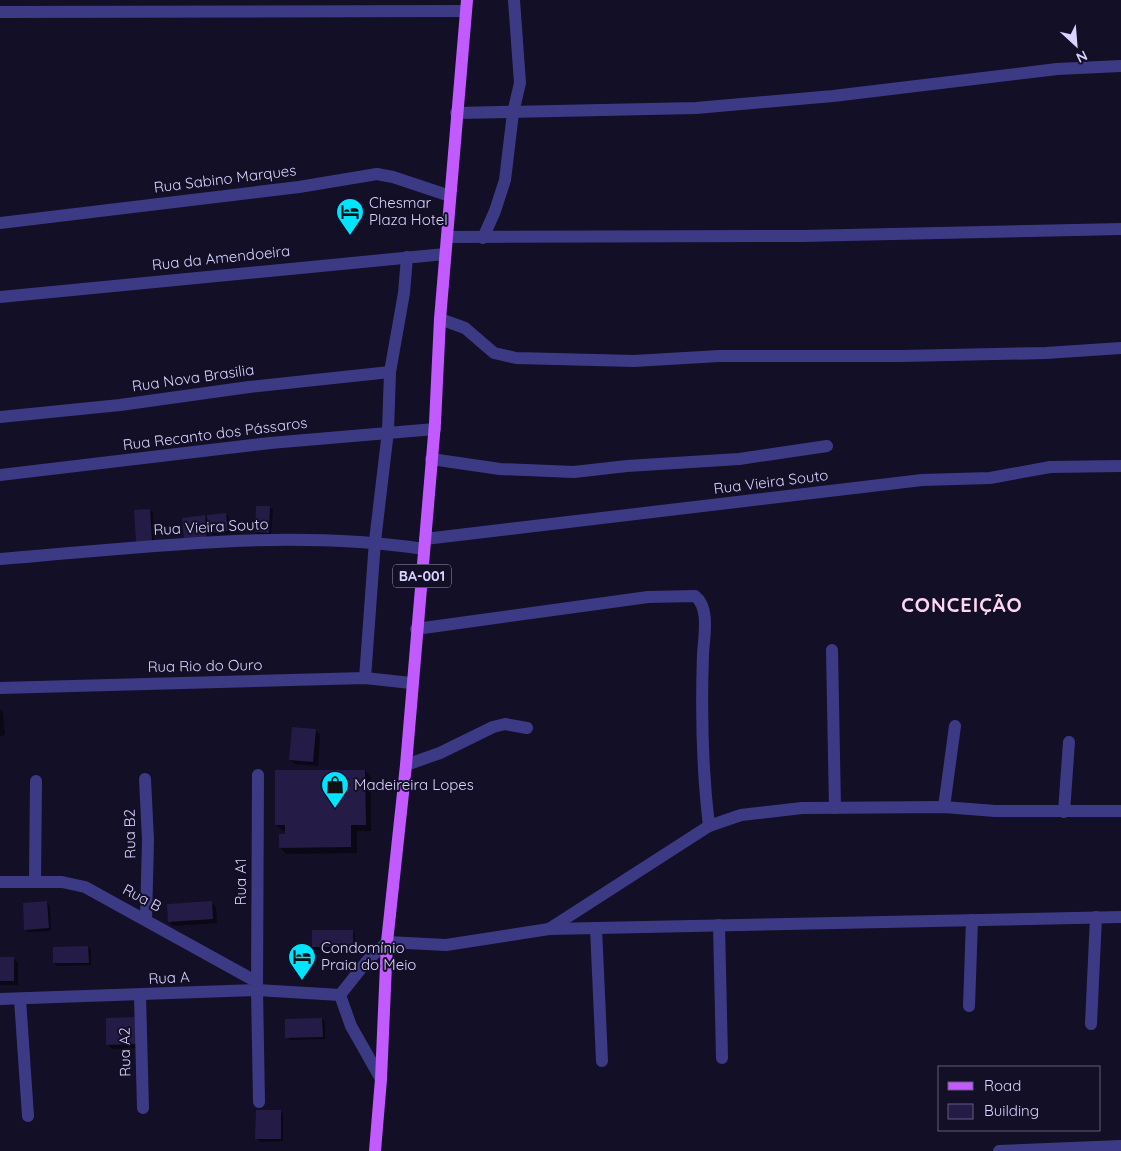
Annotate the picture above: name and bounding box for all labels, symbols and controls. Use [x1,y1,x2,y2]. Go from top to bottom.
north arrow [1051,20,1101,70]
text: N [1073,46,1090,67]
street label: Rua Sabino Marques [153,160,297,197]
place label: Chesmar Plaza Hotel [369,193,448,229]
hotel icon: Chesmar Plaza Hotel [335,197,365,236]
street label: Rua da Amendoeira [151,241,291,274]
street label: Rua Nova Brasilia [131,360,255,395]
street label: Rua Recanto dos Pássaros [122,413,308,454]
street label: Rua Vieira Souto [713,465,829,498]
street label: Rua Vieira Souto [153,514,269,539]
road number: BA-001 [393,564,451,588]
district label: CONCEIÇÃO [901,592,1023,617]
street label: Rua Rio do Ouro [147,655,263,676]
shop icon: Madeireira Lopes [320,770,350,809]
place label: Madeireira Lopes [354,775,474,794]
street label: Rua B2 [120,809,139,859]
street label: Rua A1 [231,859,250,905]
street label: Rua B [120,879,165,916]
place label: Condomínio Praia do Meio [321,938,416,974]
hotel icon: Condomínio Praia do Meio [287,942,317,981]
street label: Rua A [148,967,190,988]
street label: Rua A2 [115,1027,134,1077]
legend [938,1066,1101,1131]
text: Road [984,1076,1021,1095]
text: Building [984,1101,1039,1120]

